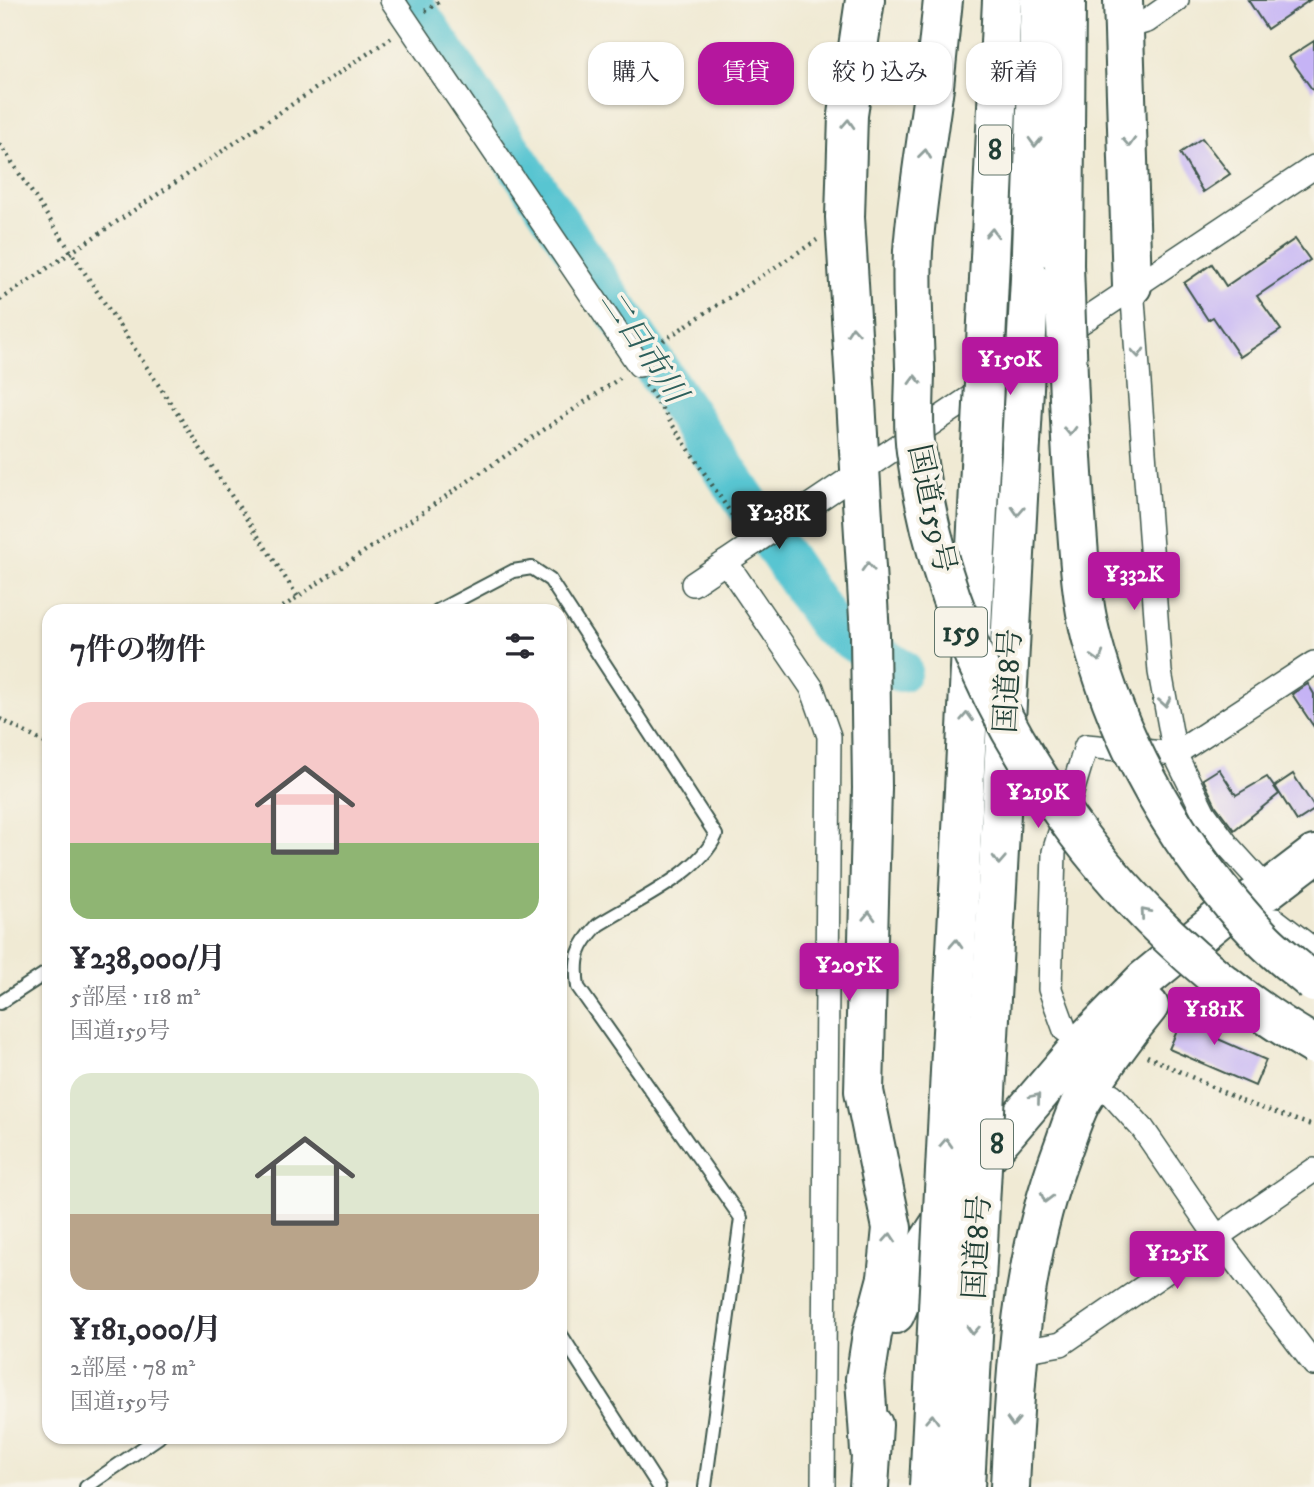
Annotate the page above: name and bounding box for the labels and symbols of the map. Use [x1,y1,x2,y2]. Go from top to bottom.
one-way arrow [841,119,856,130]
road number: 8 [979,125,1011,174]
one-way arrow [1121,136,1136,147]
one-way arrow [1027,137,1043,147]
one-way arrow [918,148,933,160]
one-way arrow [984,227,999,238]
water label: 二日市川 [590,283,696,414]
one-way arrow [846,325,861,336]
pin: ¥150K [961,338,1059,397]
one-way arrow [1130,348,1145,359]
one-way arrow [907,375,923,385]
one-way arrow [1062,426,1077,437]
street label: 国道159号 [899,441,963,577]
pin: ¥238K [730,491,828,551]
one-way arrow [1010,506,1025,517]
pin: ¥332K [1085,552,1183,612]
one-way arrow [860,561,875,572]
road number: 159 [935,608,987,656]
street label: 国道8号 [988,628,1030,734]
one-way arrow [1089,650,1104,662]
one-way arrow [1157,696,1172,708]
one-way arrow [960,711,975,722]
pin: ¥219K [989,770,1087,830]
one-way arrow [992,855,1007,866]
one-way arrow [1141,908,1154,921]
one-way arrow [861,910,876,921]
one-way arrow [948,938,963,949]
pin: ¥205K [800,944,898,1003]
pin: ¥181K [1165,988,1263,1047]
one-way arrow [1028,1093,1040,1106]
road number: 8 [981,1120,1013,1168]
one-way arrow [938,1137,953,1148]
one-way arrow [1039,1192,1054,1204]
street label: 国道8号 [957,1194,999,1300]
one-way arrow [883,1232,898,1243]
pin: ¥125K [1128,1232,1226,1291]
one-way arrow [966,1324,981,1335]
one-way arrow [925,1413,940,1424]
one-way arrow [1006,1417,1021,1428]

